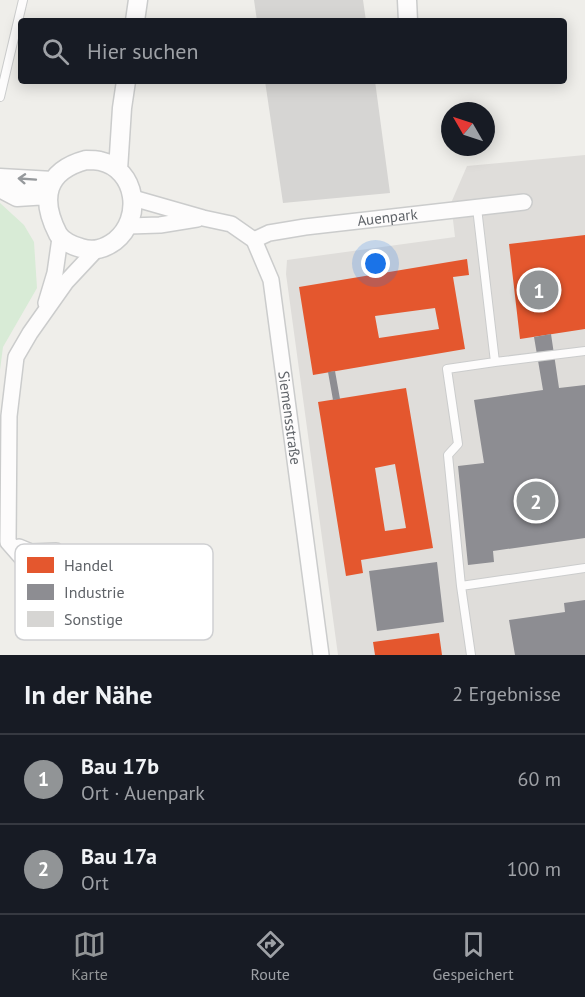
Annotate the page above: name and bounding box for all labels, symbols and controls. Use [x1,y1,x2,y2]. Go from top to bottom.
search box [18,18,567,84]
icon: search [39,35,72,68]
text: Hier suchen [87,37,199,65]
north arrow [441,102,495,156]
one-way arrow [17,173,37,184]
street label: Auenpark [356,204,419,230]
your location [361,249,390,278]
pin: 1 [520,268,558,312]
street label: Siemensstraße [274,370,306,466]
pin: 2 [516,478,556,524]
legend [15,544,213,640]
text: Handel [64,555,113,575]
text: Industrie [64,582,125,602]
text: Sonstige [64,609,123,629]
text: In der Nähe [24,678,152,711]
text: 2 Ergebnisse [452,681,561,707]
text: Bau 17b [81,752,159,780]
text: 1 [38,766,49,792]
text: 60 m [518,766,561,792]
text: Ort · Auenpark [81,780,205,806]
text: Bau 17a [81,842,157,870]
text: 2 [38,856,49,882]
text: 100 m [507,856,561,882]
text: Ort [81,870,109,896]
tab: Karte [71,928,108,984]
tab: Route [251,928,290,984]
tab: Gespeichert [432,928,514,984]

